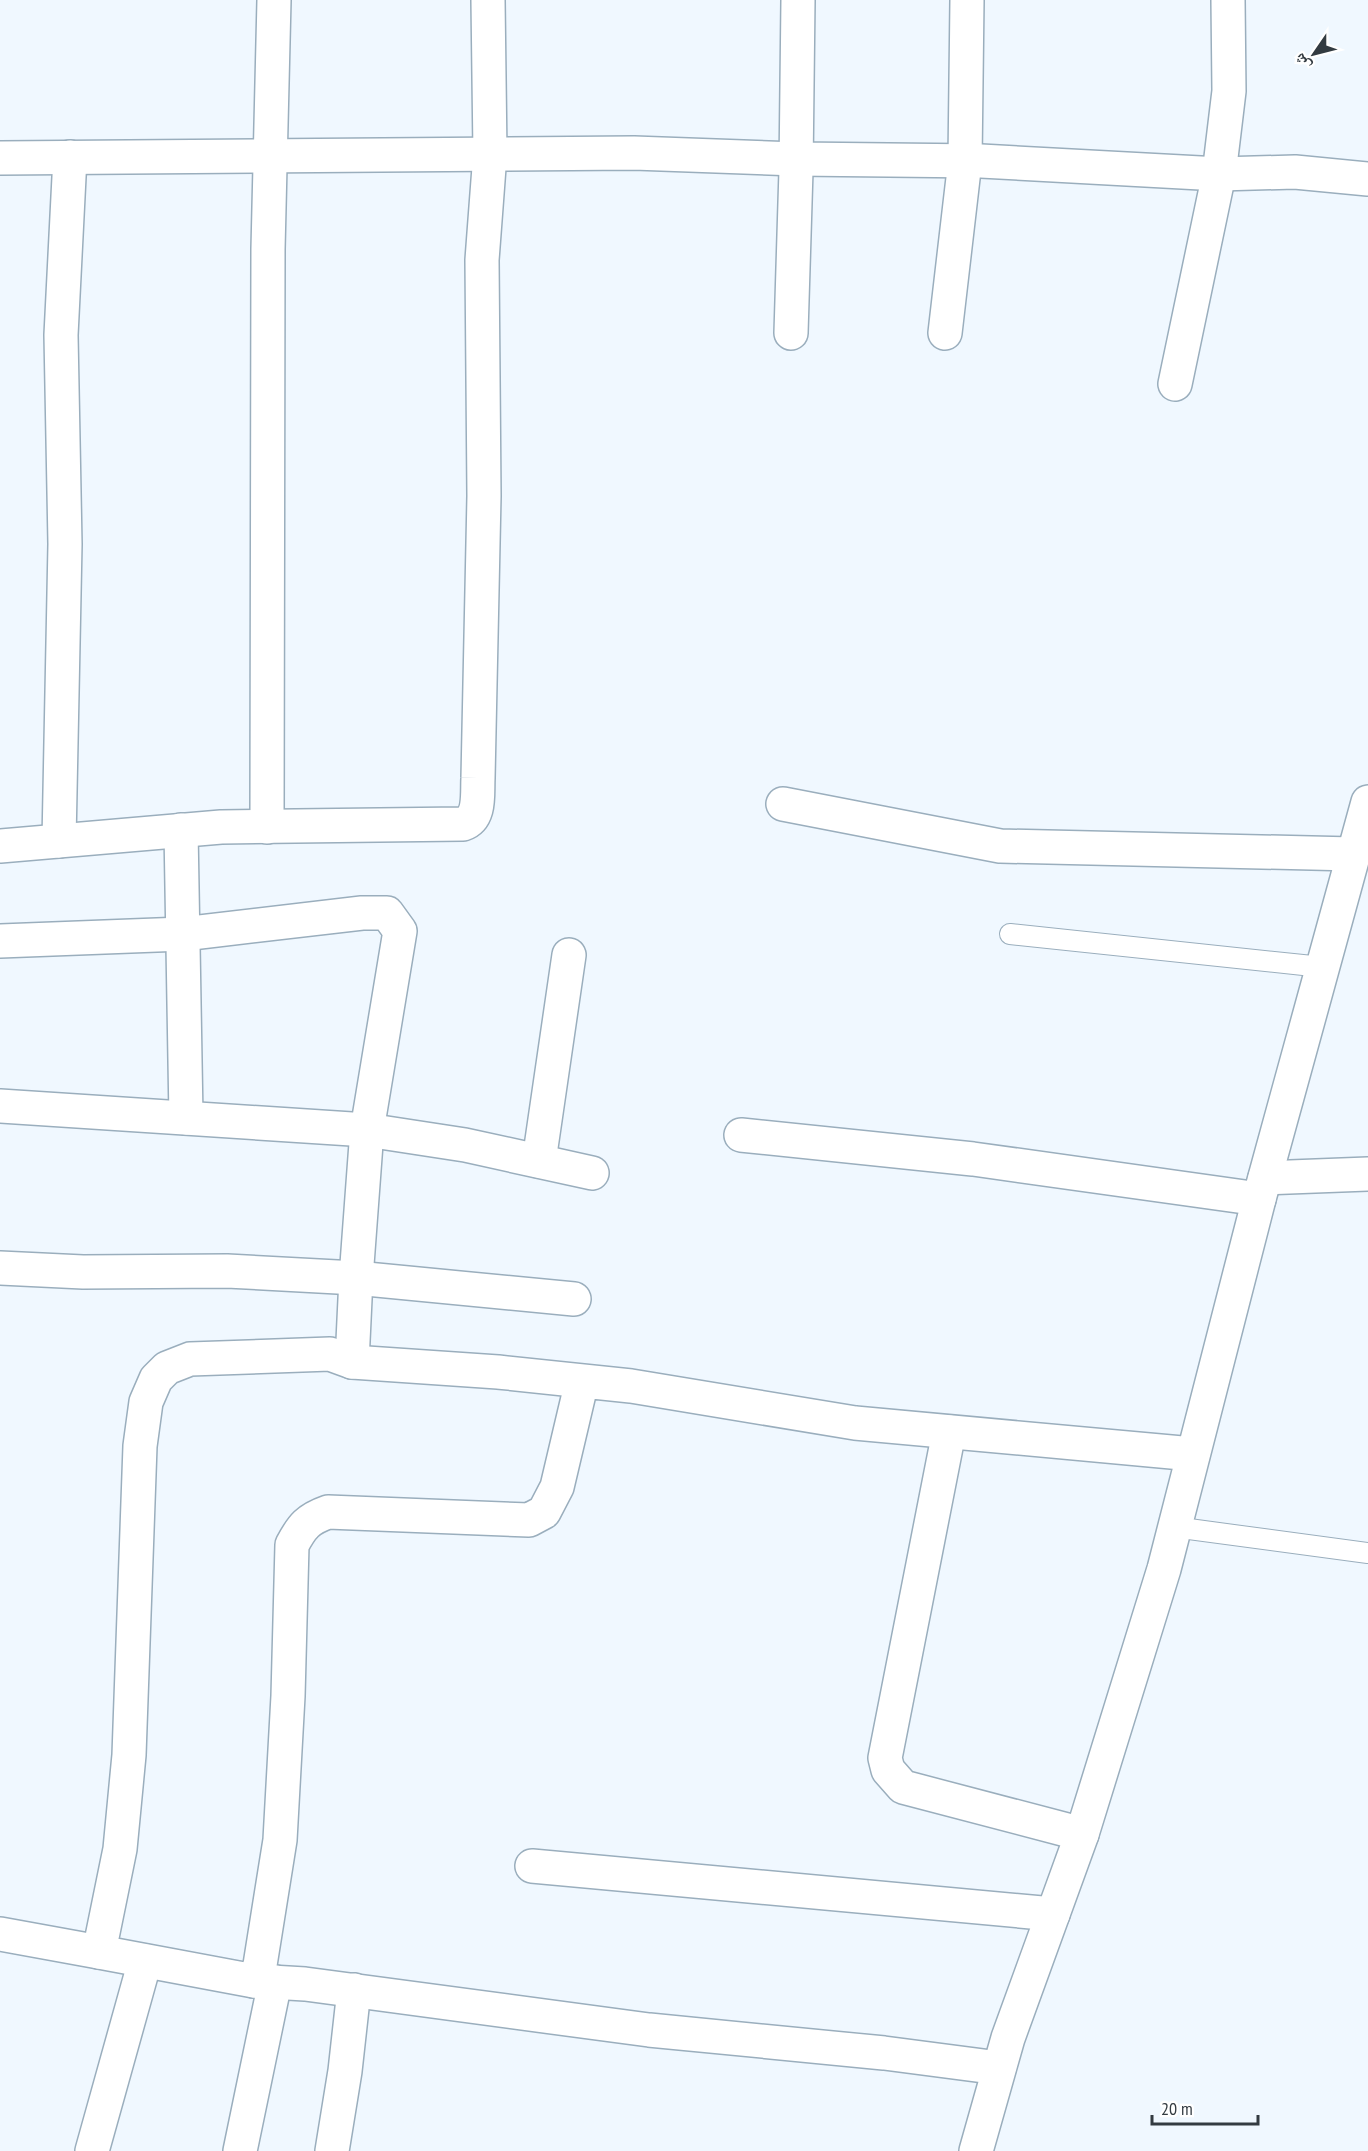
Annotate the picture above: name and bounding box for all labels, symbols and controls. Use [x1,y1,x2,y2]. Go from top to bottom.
north arrow [1284,24,1344,84]
text: ش [1289,50,1315,75]
scale bar [1152,2088,1258,2126]
text: 20 m [1161,2097,1193,2120]

